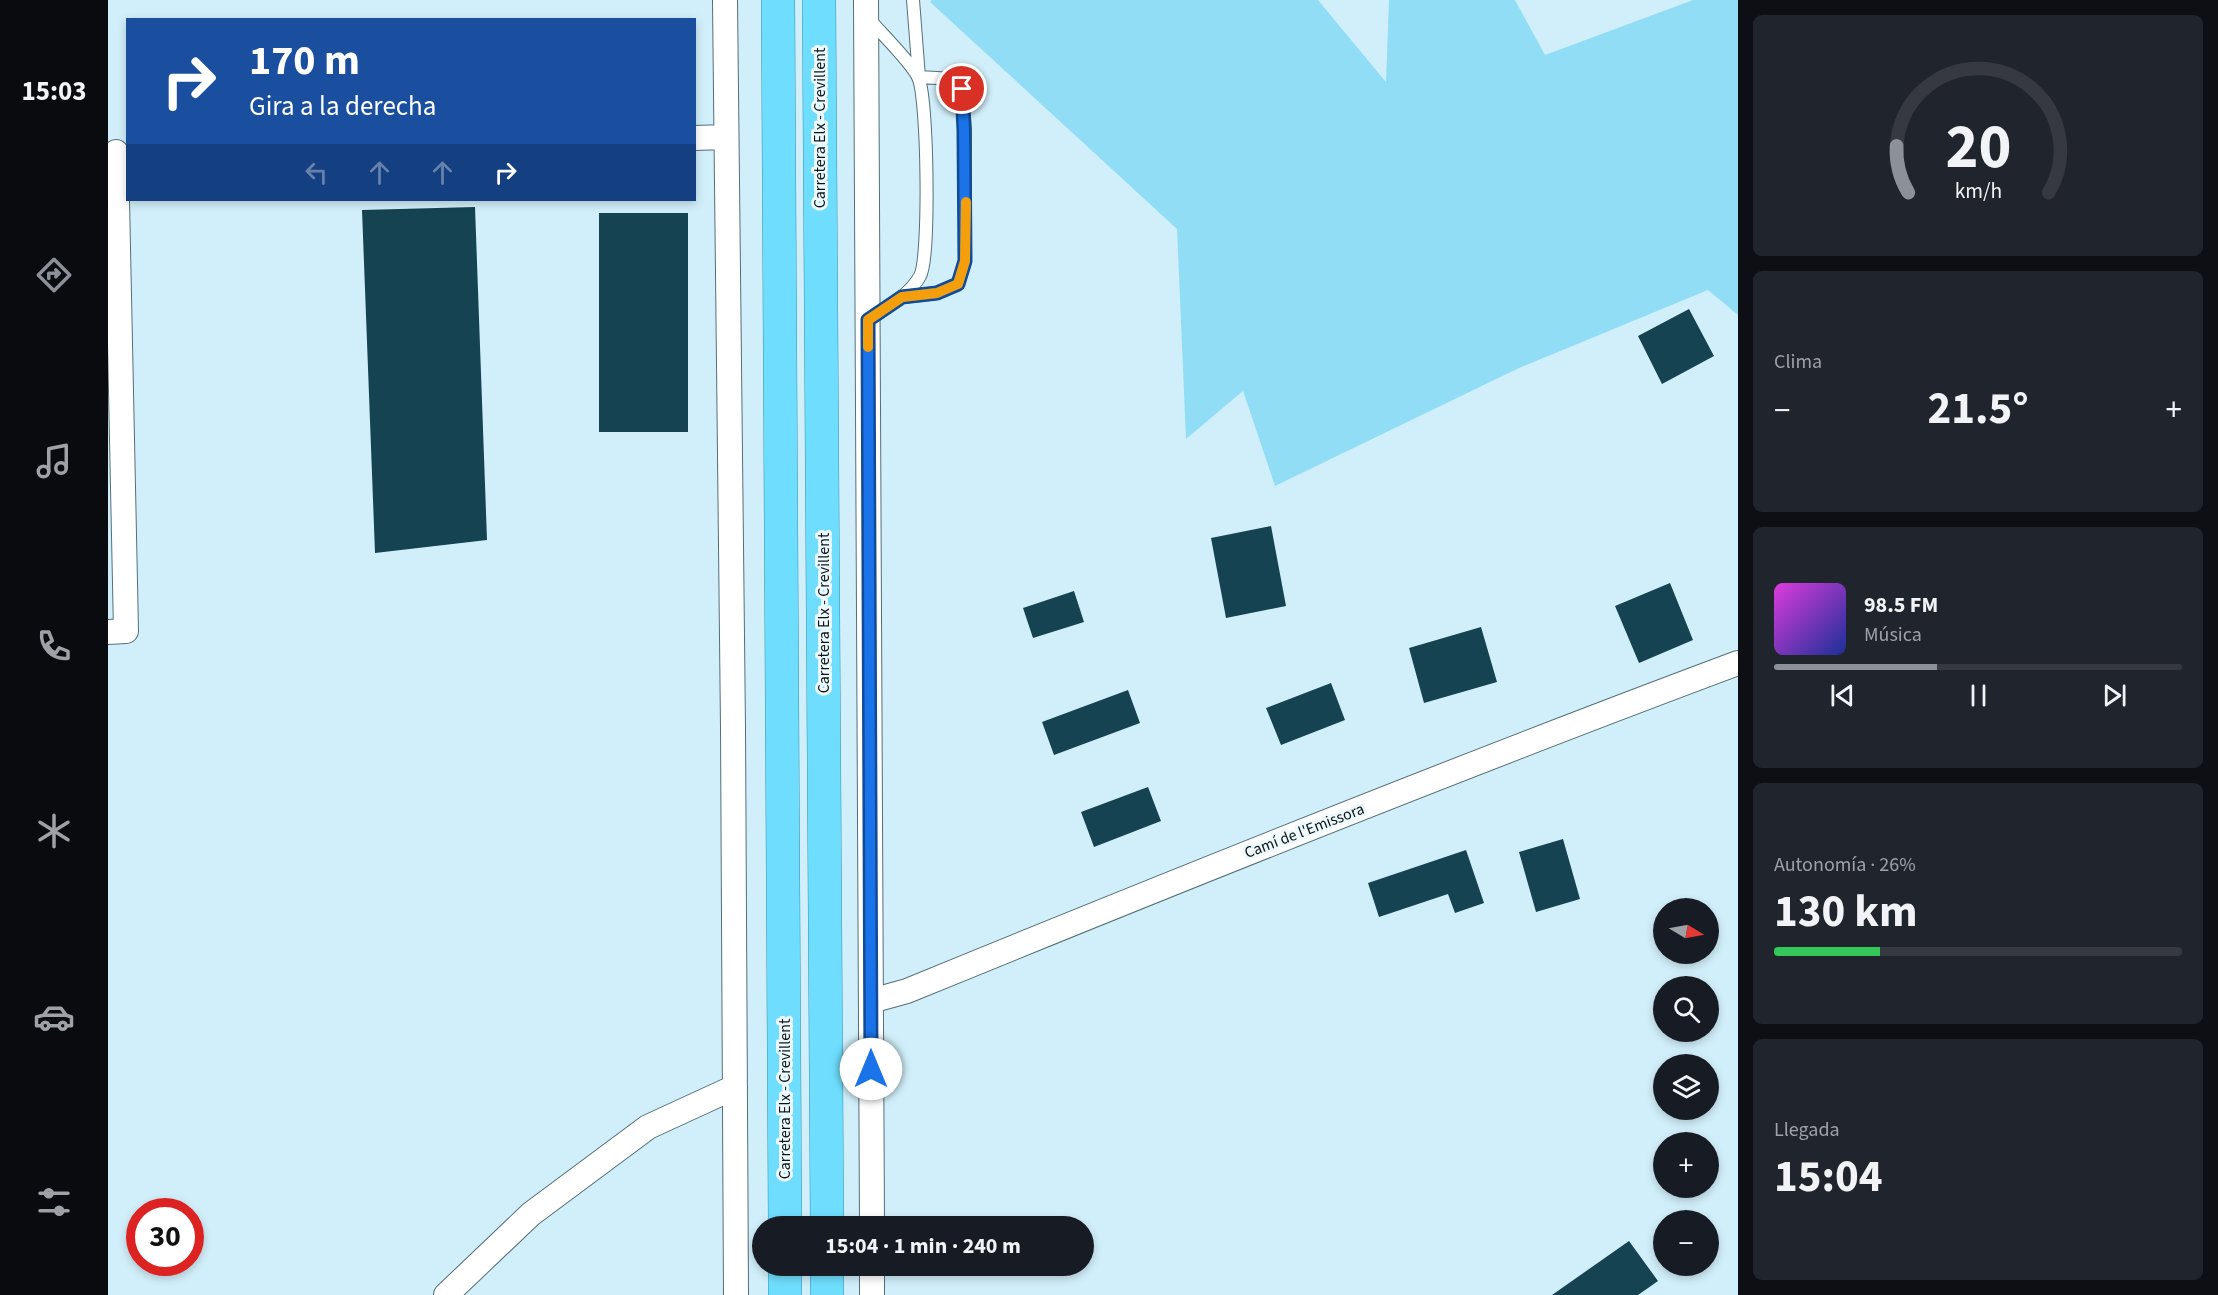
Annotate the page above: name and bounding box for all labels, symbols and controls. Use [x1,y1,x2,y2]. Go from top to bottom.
text: 170 m [249,31,360,91]
icon: right [150,42,228,120]
street label: Carretera Elx - Crevillent [809,47,831,208]
pin [936,63,987,114]
text: 15:03 [21,72,87,111]
icon: arrive [945,72,978,105]
text: Gira a la derecha [249,87,436,126]
text: 20 [1945,103,2011,192]
icon: left [300,156,333,189]
icon: ahead [363,156,396,189]
icon: ahead [426,156,459,189]
icon: right [489,156,522,189]
text: km/h [1954,176,2002,207]
icon: directions [33,254,75,296]
text: Clima [1774,348,1822,376]
text: 21.5° [1927,377,2029,441]
text: − [1774,387,1790,434]
text: + [2166,387,2182,434]
icon: music [33,440,75,482]
street label: Carretera Elx - Crevillent [813,532,835,693]
text: 98.5 FM [1864,589,1938,621]
text: Música [1864,621,1922,649]
icon: phone [33,625,75,667]
icon: previous [1826,679,1859,712]
icon: pause [1962,679,1995,712]
icon: next [2098,679,2131,712]
street label: Camí de l'Emissora [1241,798,1367,864]
icon: climate [33,810,75,852]
text: Autonomía · 26% [1774,851,1916,879]
text: 130 km [1774,880,1918,944]
north arrow [1653,898,1719,964]
map controls [1653,898,1719,1276]
button: search [1653,976,1719,1042]
icon: car [33,996,75,1038]
street label: Carretera Elx - Crevillent [774,1018,796,1179]
position arrow [839,1037,903,1101]
button: layers [1653,1054,1719,1120]
text: Llegada [1774,1116,1840,1144]
button: + [1653,1132,1719,1198]
text: 15:04 [1774,1145,1883,1209]
icon: filters [33,1181,75,1223]
speed limit sign: 30 [126,1198,204,1276]
button: − [1653,1210,1719,1276]
text: 15:04 · 1 min · 240 m [825,1230,1021,1262]

